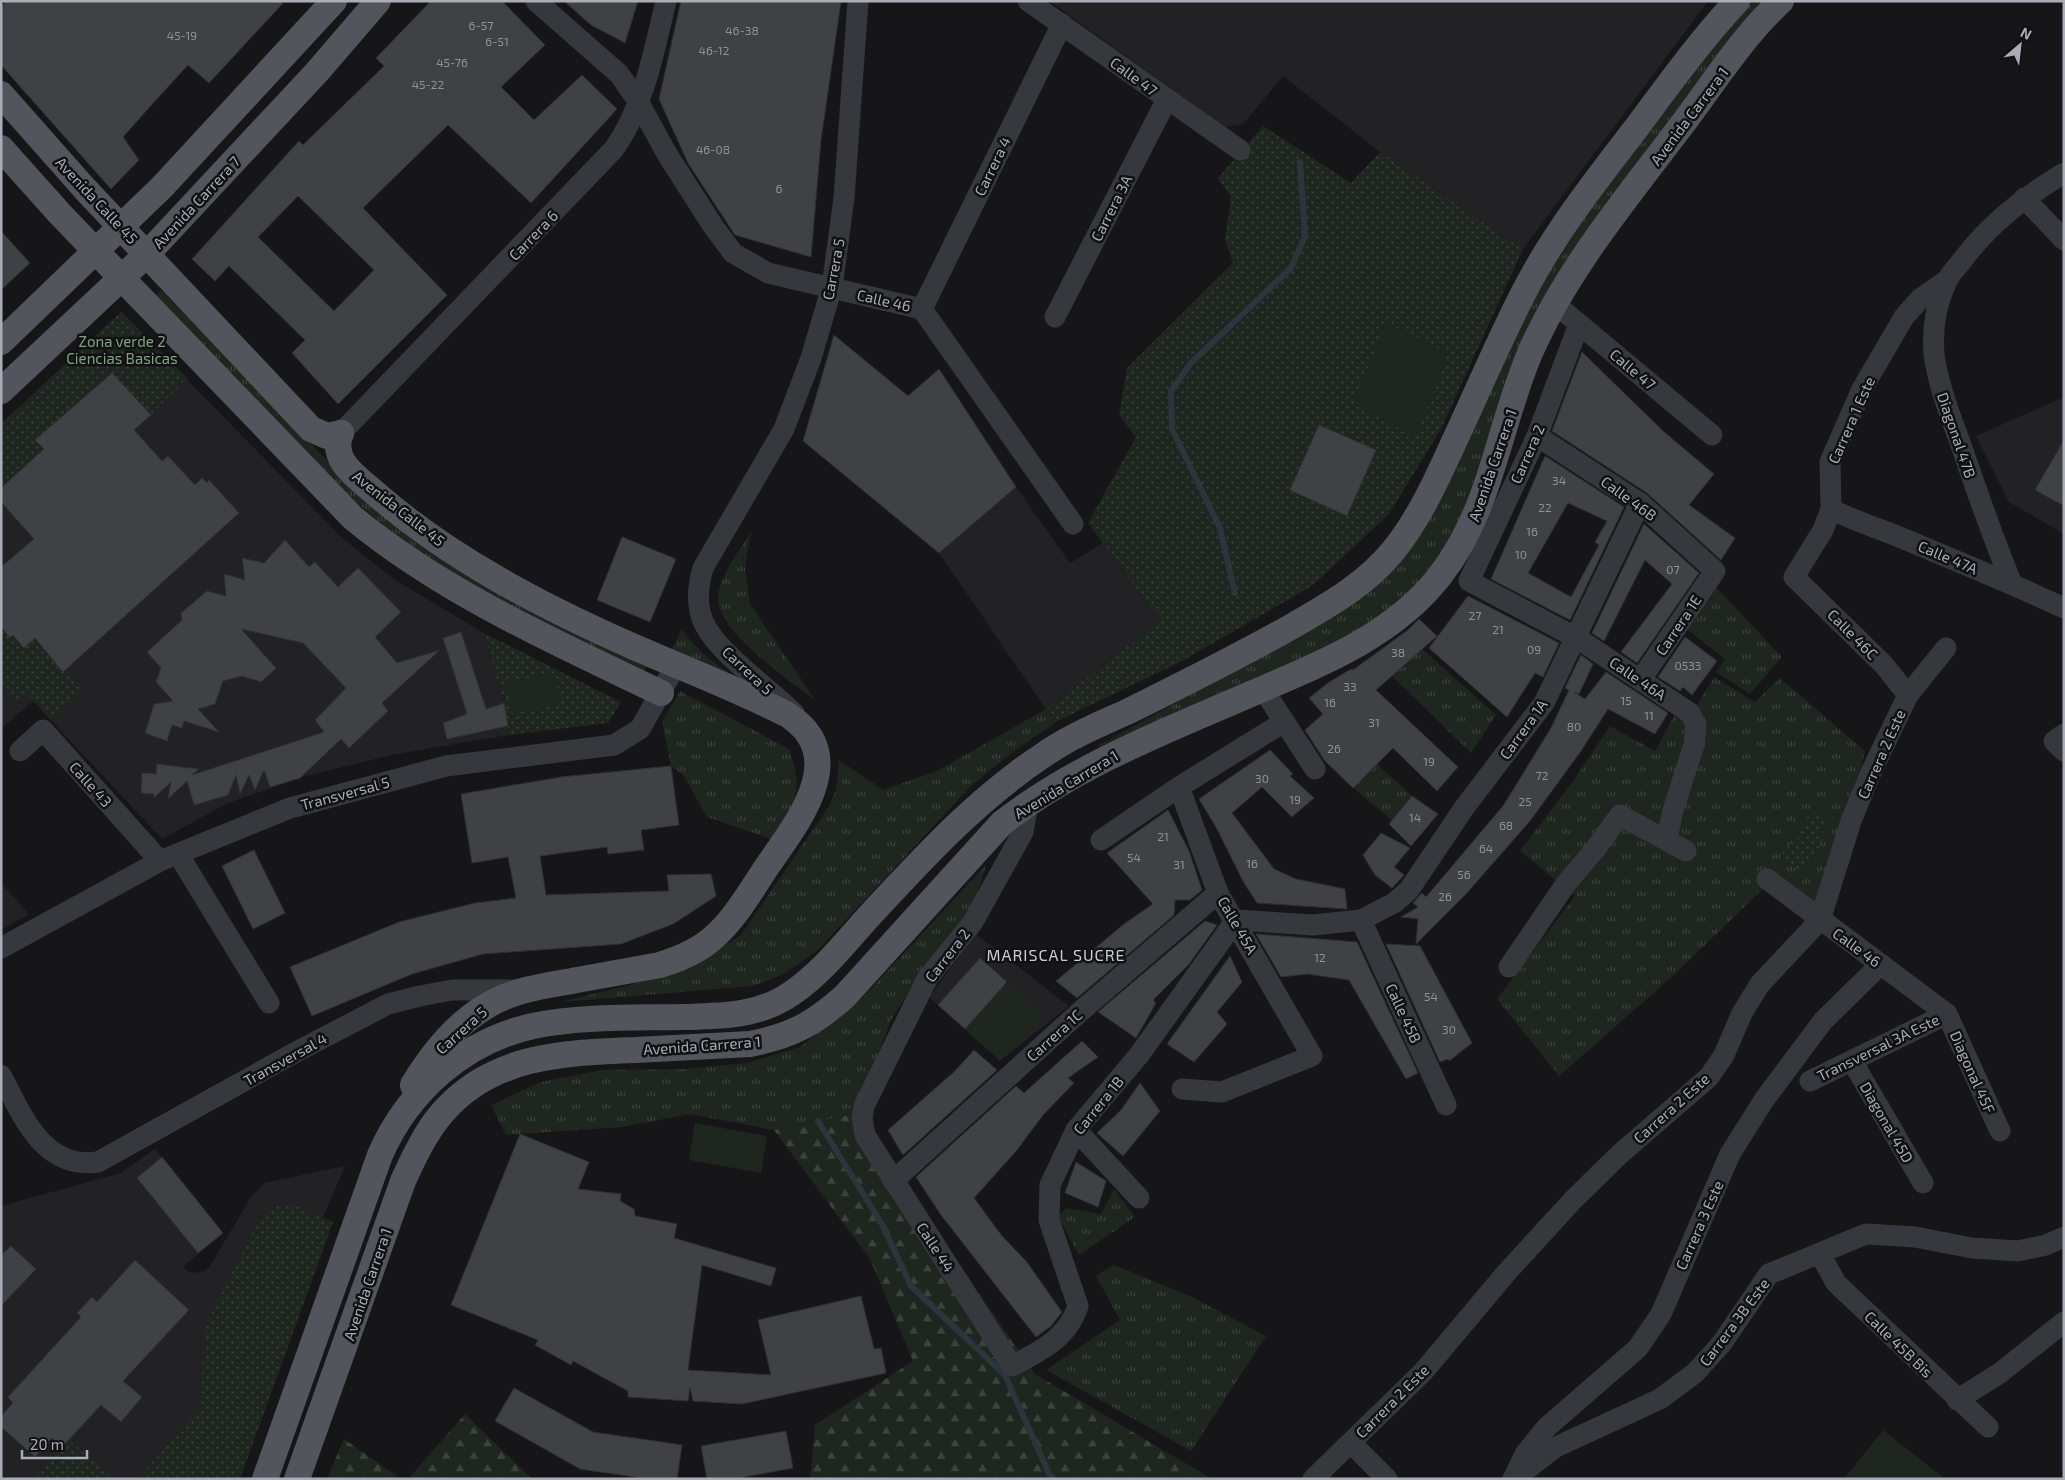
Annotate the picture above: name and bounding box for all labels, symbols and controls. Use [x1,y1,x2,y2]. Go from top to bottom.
house number: 6-57 [469,18,493,32]
north arrow [1995,20,2045,70]
house number: 46-38 [725,23,759,37]
text: N [2018,23,2035,43]
house number: 45-19 [167,28,197,42]
house number: 6-51 [485,34,509,48]
house number: 46-12 [699,43,730,57]
street label: Calle 47 [1107,53,1161,99]
house number: 45-76 [436,55,468,69]
street label: Avenida Carrera 1 [1646,64,1732,168]
house number: 45-22 [412,77,445,91]
street label: Carrera 4 [970,134,1014,198]
house number: 46-08 [696,142,730,156]
street label: Avenida Carrera 7 [149,152,244,252]
street label: Avenida Calle 45 [52,153,142,247]
street label: Carrera 3A [1087,171,1136,244]
house number: 6 [776,181,783,195]
street label: Carrera 6 [505,206,561,264]
street label: Carrera 5 [818,237,848,301]
street label: Calle 46 [855,285,913,315]
park label: Zona verde 2 Ciencias Basicas [66,332,178,367]
street label: Calle 47 [1607,345,1660,393]
street label: Carrera 1 Este [1824,374,1878,466]
street label: Diagonal 47B [1934,390,1980,480]
street label: Avenida Carrera 1 [1464,406,1520,524]
street label: Carrera 2 [1506,422,1548,486]
street label: Avenida Calle 45 [349,466,449,550]
street label: Calle 46B [1598,472,1660,524]
house number: 34 [1552,473,1566,487]
house number: 22 [1538,500,1552,514]
house number: 16 [1526,524,1538,538]
street label: Calle 47A [1916,536,1981,578]
house number: 10 [1515,547,1527,561]
house number: 07 [1666,562,1680,576]
street label: Carrera 1E [1651,592,1705,658]
street label: Calle 46C [1824,605,1882,663]
house number: 27 [1469,608,1481,622]
house number: 21 [1492,622,1504,636]
street label: Carrera 5 [719,642,777,698]
house number: 09 [1527,642,1541,656]
house number: 38 [1391,645,1405,659]
street label: Calle 46A [1606,653,1670,704]
house number: 0533 [1674,658,1702,672]
house number: 33 [1343,679,1357,693]
house number: 15 [1620,693,1632,707]
house number: 16 [1324,695,1336,709]
street label: Carrera 1A [1495,695,1551,762]
street label: Carrera 2 Este [1853,707,1909,801]
house number: 11 [1644,708,1654,722]
house number: 31 [1368,715,1380,729]
house number: 80 [1567,719,1581,733]
house number: 26 [1327,741,1341,755]
street label: Avenida Carrera 1 [1011,746,1121,822]
house number: 19 [1423,754,1435,768]
street label: Calle 43 [66,758,116,810]
house number: 72 [1536,768,1549,782]
house number: 30 [1255,771,1269,785]
street label: Transversal 5 [299,773,391,813]
house number: 19 [1289,792,1301,806]
house number: 25 [1518,794,1532,808]
house number: 14 [1409,810,1421,824]
house number: 68 [1499,818,1513,832]
house number: 21 [1157,829,1169,843]
house number: 64 [1479,841,1493,855]
house number: 54 [1127,850,1141,864]
house number: 16 [1246,856,1258,870]
house number: 31 [1173,857,1185,871]
house number: 56 [1457,867,1471,881]
house number: 26 [1438,889,1452,903]
street label: Calle 45A [1214,893,1262,958]
street label: Calle 46 [1829,924,1885,970]
street label: Carrera 2 [921,925,973,985]
district label: MARISCAL SUCRE [986,945,1126,964]
house number: 12 [1314,950,1326,964]
street label: Calle 45B [1382,980,1426,1046]
house number: 54 [1424,989,1438,1003]
street label: Carrera 5 [432,1002,490,1058]
street label: Carrera 1C [1022,1005,1086,1065]
street label: Transversal 3A Este [1814,1010,1942,1084]
house number: 30 [1442,1022,1456,1036]
street label: Diagonal 45F [1947,1028,1999,1116]
street label: Transversal 4 [240,1029,330,1089]
street label: Avenida Carrera 1 [643,1032,761,1058]
street label: Carrera 2 Este [1629,1069,1713,1147]
street label: Carrera 1B [1069,1072,1127,1138]
street label: Diagonal 45D [1857,1078,1917,1166]
street label: Carrera 3 Este [1671,1178,1727,1272]
street label: Calle 44 [913,1219,959,1275]
street label: Avenida Carrera 1 [339,1225,395,1343]
street label: Carrera 3B Este [1695,1275,1773,1369]
street label: Calle 45B Bis [1861,1307,1937,1381]
street label: Carrera 2 Este [1352,1361,1432,1441]
scale bar [22,1428,88,1460]
text: 20 m [30,1435,64,1453]

